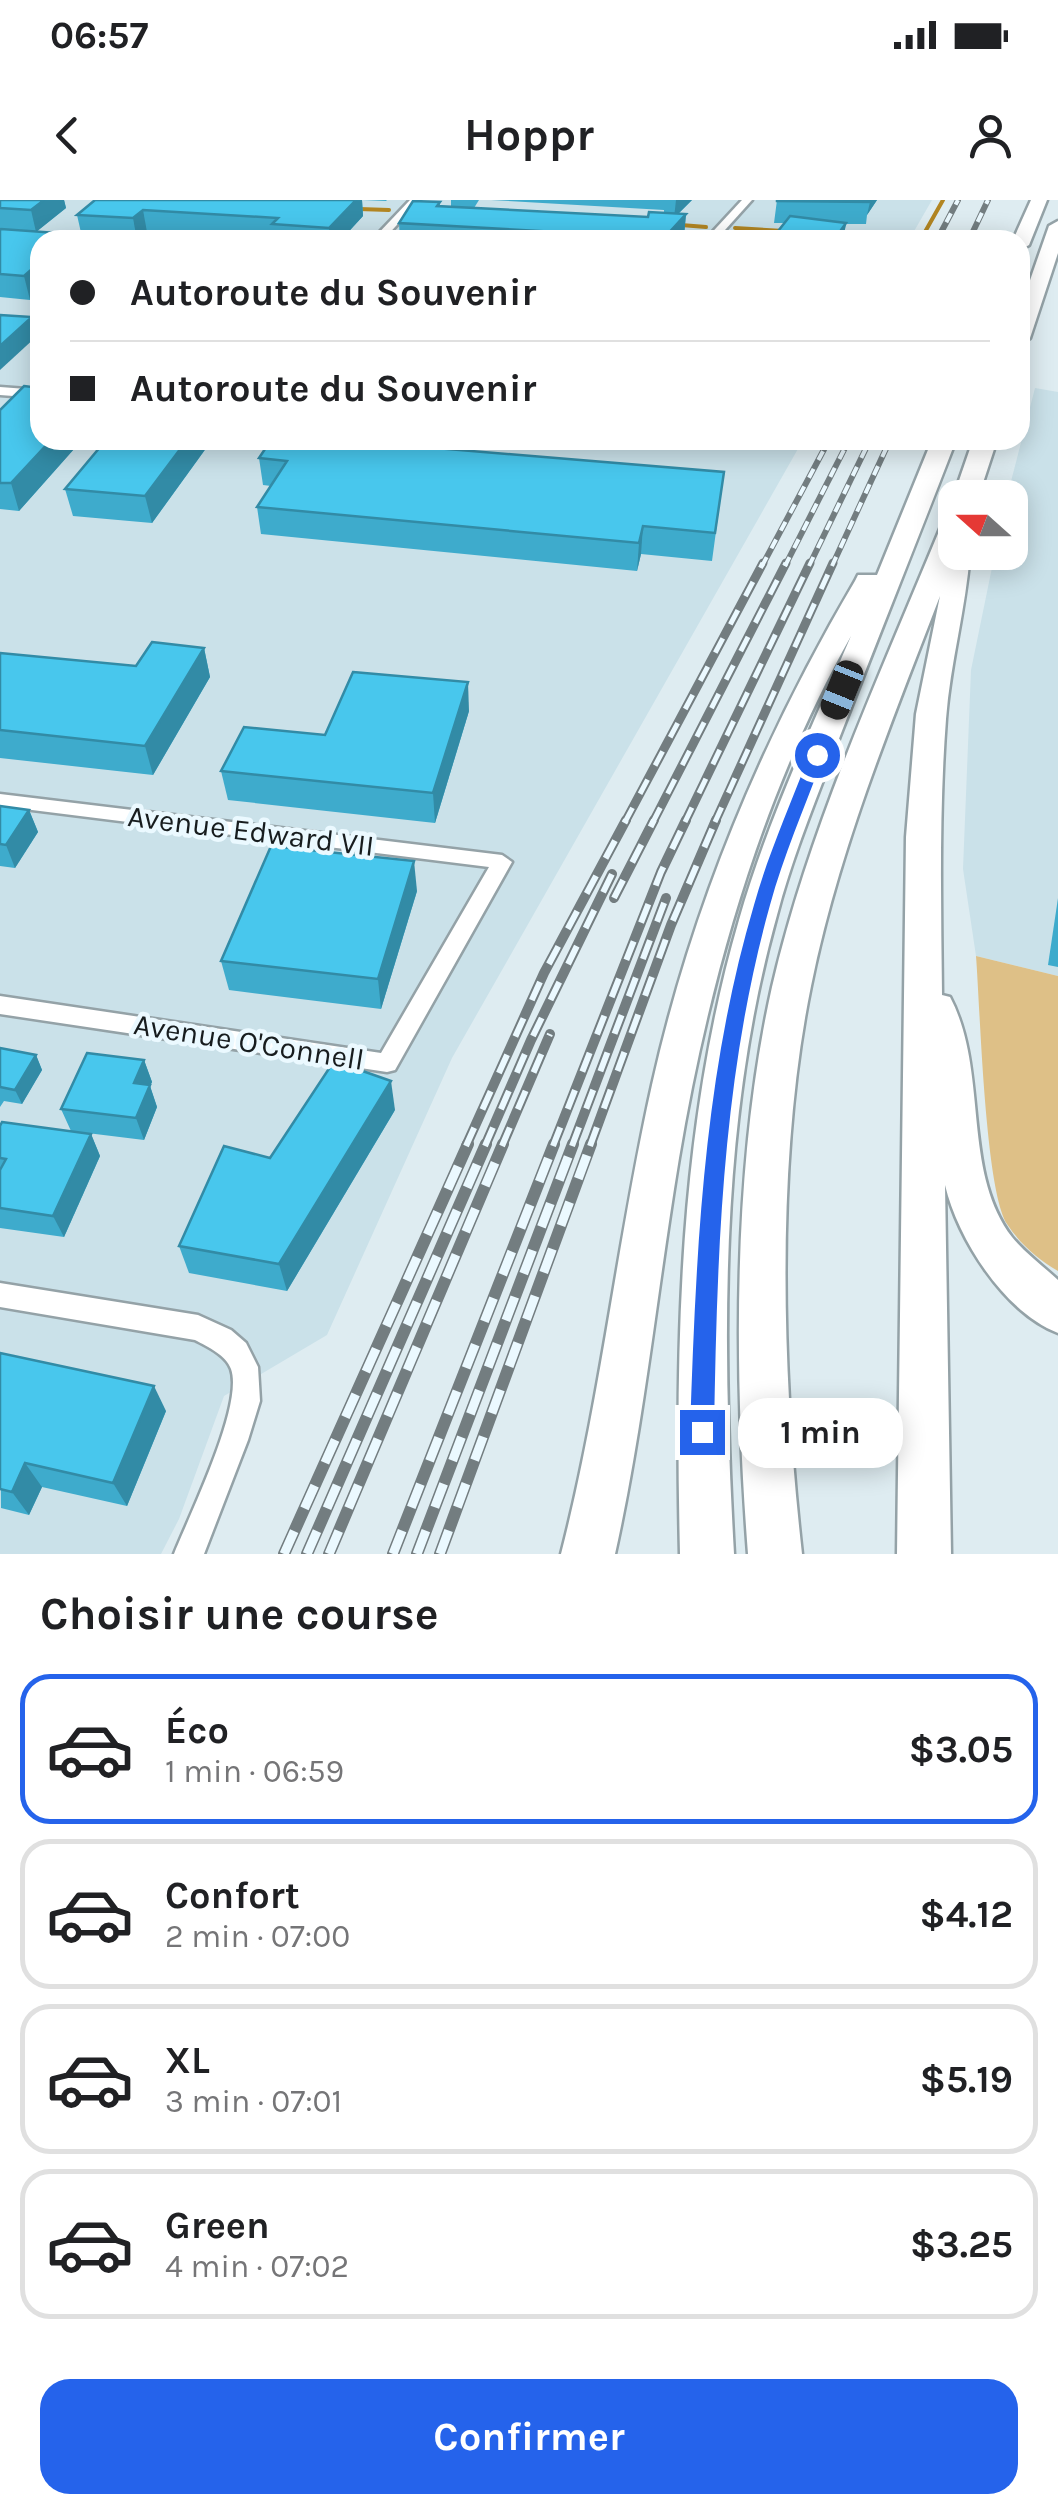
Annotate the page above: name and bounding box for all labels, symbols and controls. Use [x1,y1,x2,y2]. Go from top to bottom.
text: 06:57 [50,13,148,58]
icon: back [40,108,95,163]
icon: person [963,108,1018,163]
text: Hoppr [464,109,594,161]
text: Autoroute du Souvenir [130,270,536,315]
text: Autoroute du Souvenir [130,366,536,411]
north arrow [938,480,1028,570]
map controls [938,480,1028,570]
car [817,657,867,723]
route start [795,733,840,778]
street label: Avenue Edward VII [126,798,376,864]
street label: Avenue O'Connell [131,1006,367,1078]
callout: 1 min [737,1397,902,1467]
route end [680,1410,725,1455]
text: 1 min [780,1414,861,1451]
text: Choisir une course [40,1588,439,1640]
icon: car [45,1704,135,1794]
text: Éco [165,1708,229,1753]
text: $3.05 [909,1727,1013,1772]
text: 1 min · 06:59 [165,1753,344,1790]
icon: car [45,1869,135,1959]
text: Confort [165,1873,300,1918]
text: $4.12 [920,1892,1013,1937]
text: 2 min · 07:00 [165,1918,350,1955]
icon: car [45,2034,135,2124]
text: XL [165,2038,210,2083]
text: $5.19 [920,2057,1013,2102]
text: 3 min · 07:01 [165,2083,342,2120]
icon: car [45,2199,135,2289]
text: Green [165,2203,270,2248]
text: $3.25 [910,2222,1013,2267]
text: 4 min · 07:02 [165,2248,349,2285]
button: Confirmer [40,2379,1018,2494]

